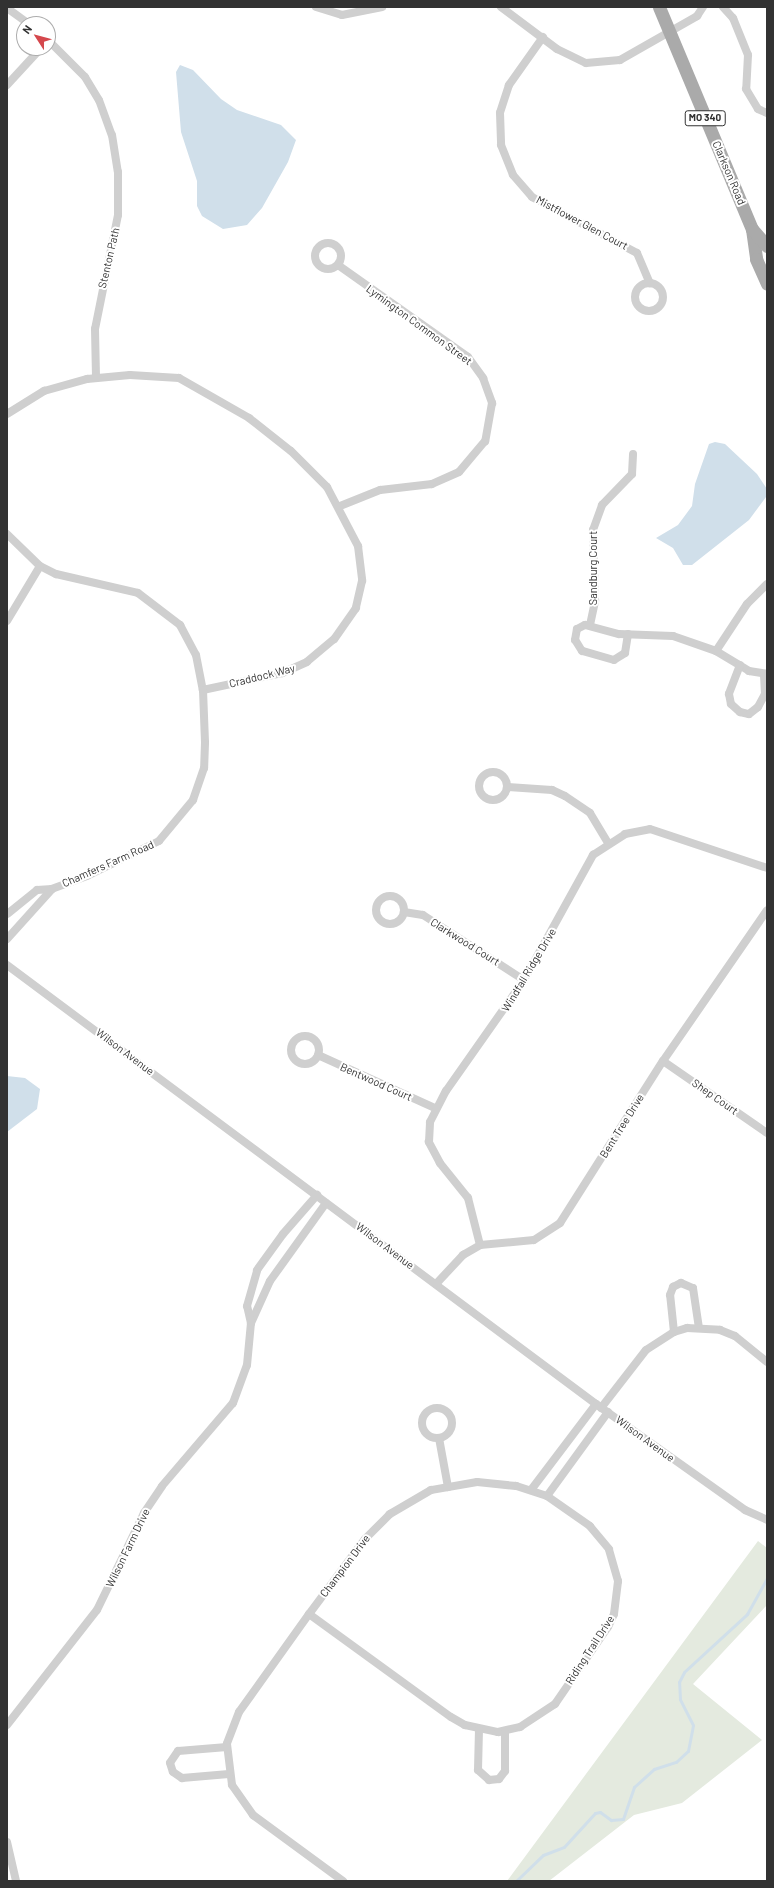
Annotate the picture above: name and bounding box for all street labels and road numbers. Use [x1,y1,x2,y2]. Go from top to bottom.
road number: MO 340 [684,110,726,126]
street label: Clarkson Road [710,139,748,207]
street label: Mistflower Glen Court [534,193,630,253]
street label: Stenton Path [96,226,122,290]
street label: Lymington Common Street [363,282,475,368]
street label: Sandburg Court [586,531,600,605]
street label: Craddock Way [228,661,296,691]
street label: Chamfers Farm Road [60,838,156,890]
street label: Clarkwood Court [428,915,502,969]
street label: Windfall Ridge Drive [499,926,559,1014]
street label: Wilson Avenue [93,1026,157,1078]
street label: Bentwood Court [338,1060,414,1104]
street label: Shep Court [689,1076,741,1118]
street label: Bent Tree Drive [597,1092,647,1160]
street label: Wilson Avenue [353,1220,417,1272]
street label: Wilson Avenue [613,1413,677,1465]
street label: Wilson Farm Drive [103,1507,153,1589]
street label: Champion Drive [317,1532,373,1600]
street label: Riding Trail Drive [563,1613,617,1687]

